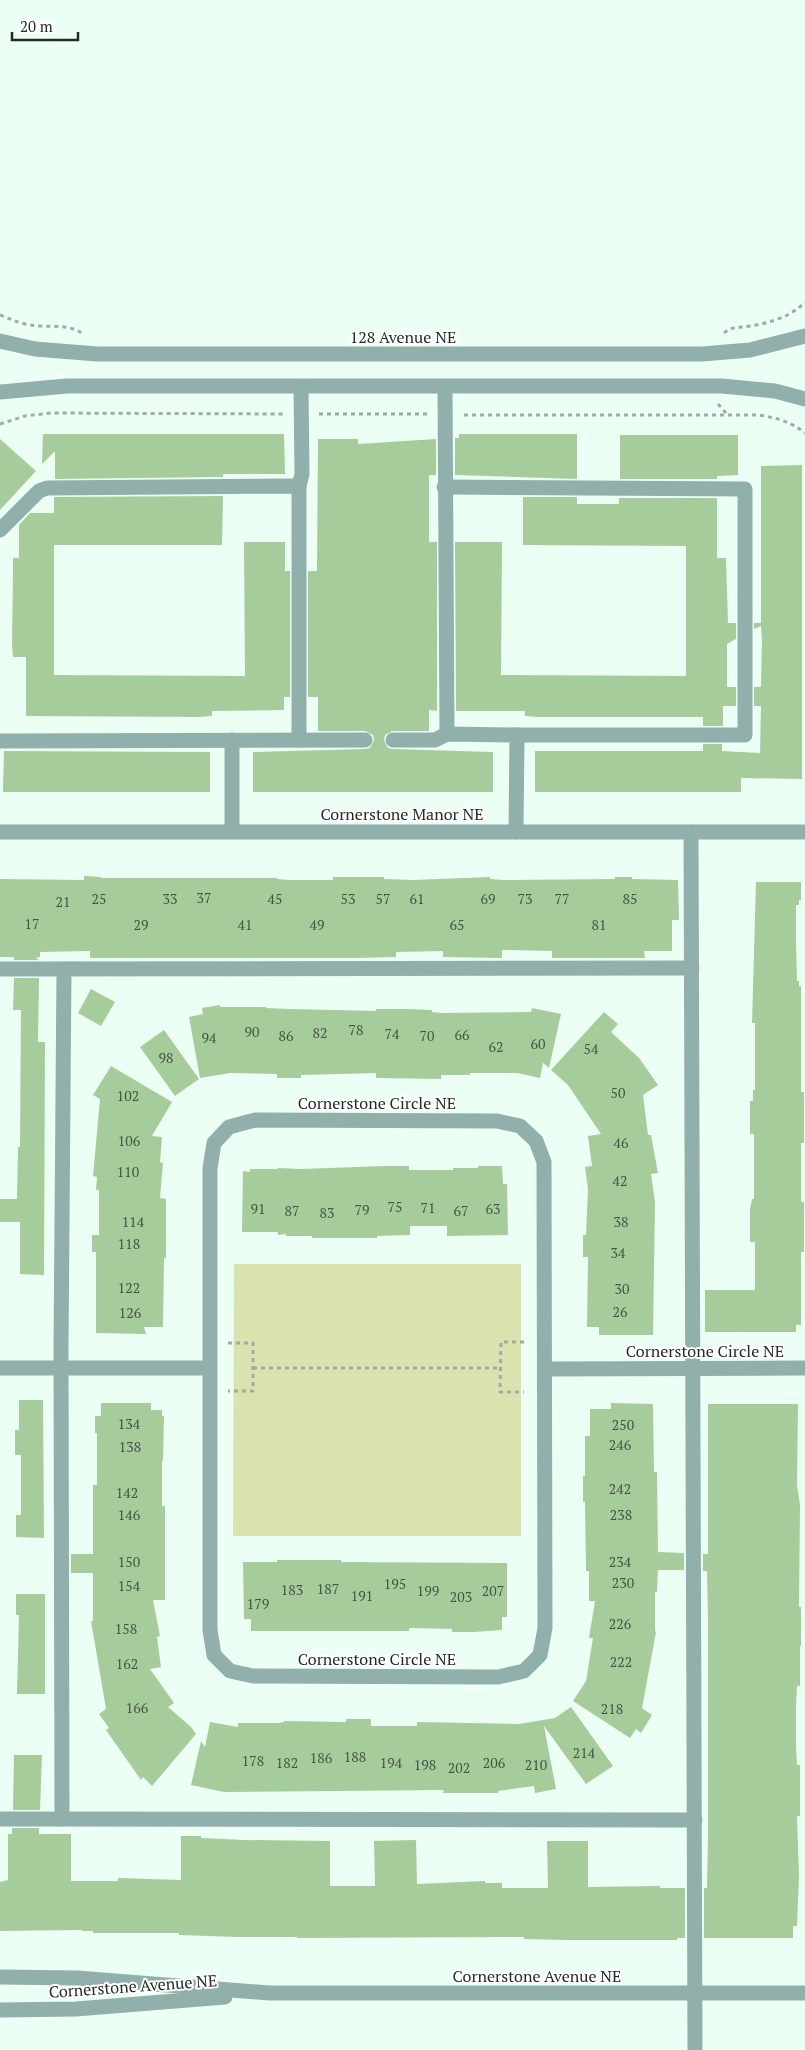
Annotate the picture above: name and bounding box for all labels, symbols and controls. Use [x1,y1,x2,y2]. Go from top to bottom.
scale bar [12,10,79,42]
text: 20 m [20,16,53,36]
street label: 128 Avenue NE [350,326,456,348]
street label: Cornerstone Manor NE [320,803,484,825]
house number: 37 [197,888,211,907]
house number: 25 [92,889,106,908]
house number: 33 [163,889,177,908]
house number: 45 [268,889,282,908]
house number: 53 [341,889,355,908]
house number: 57 [376,889,390,908]
house number: 61 [410,889,424,908]
house number: 69 [481,889,495,908]
house number: 73 [518,889,532,908]
house number: 77 [555,889,569,908]
house number: 85 [623,889,637,908]
house number: 21 [56,892,70,911]
house number: 17 [25,914,39,933]
house number: 29 [134,915,148,934]
house number: 41 [238,915,252,934]
house number: 49 [310,915,324,934]
house number: 65 [450,915,464,934]
house number: 81 [592,915,606,934]
house number: 78 [349,1020,363,1039]
house number: 90 [245,1022,259,1041]
house number: 82 [313,1023,327,1042]
house number: 74 [385,1024,400,1043]
house number: 66 [455,1025,470,1044]
house number: 86 [279,1026,294,1045]
house number: 70 [420,1026,434,1045]
house number: 94 [202,1028,217,1047]
house number: 60 [531,1034,545,1053]
house number: 62 [489,1037,503,1056]
house number: 54 [584,1039,599,1058]
house number: 98 [159,1048,173,1067]
house number: 50 [611,1083,625,1102]
house number: 102 [117,1086,139,1105]
street label: Cornerstone Circle NE [298,1092,456,1114]
house number: 106 [118,1131,141,1150]
house number: 46 [614,1133,629,1152]
house number: 110 [117,1162,139,1181]
house number: 42 [613,1171,627,1190]
house number: 75 [388,1197,402,1216]
house number: 71 [421,1198,435,1217]
house number: 91 [251,1199,265,1218]
house number: 63 [486,1199,500,1218]
house number: 79 [355,1200,369,1219]
house number: 87 [285,1201,299,1220]
house number: 67 [454,1201,468,1220]
house number: 83 [320,1203,334,1222]
house number: 114 [122,1212,145,1231]
house number: 38 [614,1212,628,1231]
house number: 118 [118,1234,140,1253]
house number: 34 [611,1243,626,1262]
house number: 122 [118,1278,140,1297]
house number: 30 [615,1279,629,1298]
house number: 26 [613,1302,628,1321]
house number: 126 [119,1303,142,1322]
street label: Cornerstone Circle NE [626,1340,784,1362]
house number: 134 [118,1414,141,1433]
house number: 250 [612,1415,634,1434]
house number: 246 [609,1435,632,1454]
house number: 138 [119,1437,141,1456]
house number: 242 [609,1479,631,1498]
house number: 142 [116,1483,138,1502]
house number: 146 [118,1505,141,1524]
house number: 238 [610,1505,632,1524]
house number: 150 [118,1552,140,1571]
house number: 234 [609,1552,632,1571]
house number: 230 [612,1573,634,1592]
house number: 195 [384,1574,406,1593]
house number: 154 [118,1576,141,1595]
house number: 187 [317,1579,339,1598]
house number: 183 [281,1580,303,1599]
house number: 199 [417,1581,439,1600]
house number: 207 [482,1581,504,1600]
house number: 191 [351,1586,373,1605]
house number: 203 [450,1587,472,1606]
house number: 179 [247,1594,269,1613]
house number: 226 [609,1614,632,1633]
house number: 158 [115,1619,137,1638]
street label: Cornerstone Circle NE [298,1648,456,1670]
house number: 222 [610,1652,632,1671]
house number: 162 [116,1654,138,1673]
house number: 166 [126,1698,149,1717]
house number: 218 [601,1699,623,1718]
house number: 214 [573,1743,596,1762]
house number: 188 [344,1747,366,1766]
house number: 186 [310,1748,333,1767]
house number: 178 [242,1751,264,1770]
house number: 182 [276,1753,298,1772]
house number: 194 [380,1753,403,1772]
house number: 206 [483,1753,506,1772]
house number: 198 [414,1755,436,1774]
house number: 210 [525,1755,547,1774]
house number: 202 [448,1758,470,1777]
street label: Cornerstone Avenue NE [453,1965,621,1987]
street label: Cornerstone Avenue NE [48,1969,218,2003]

